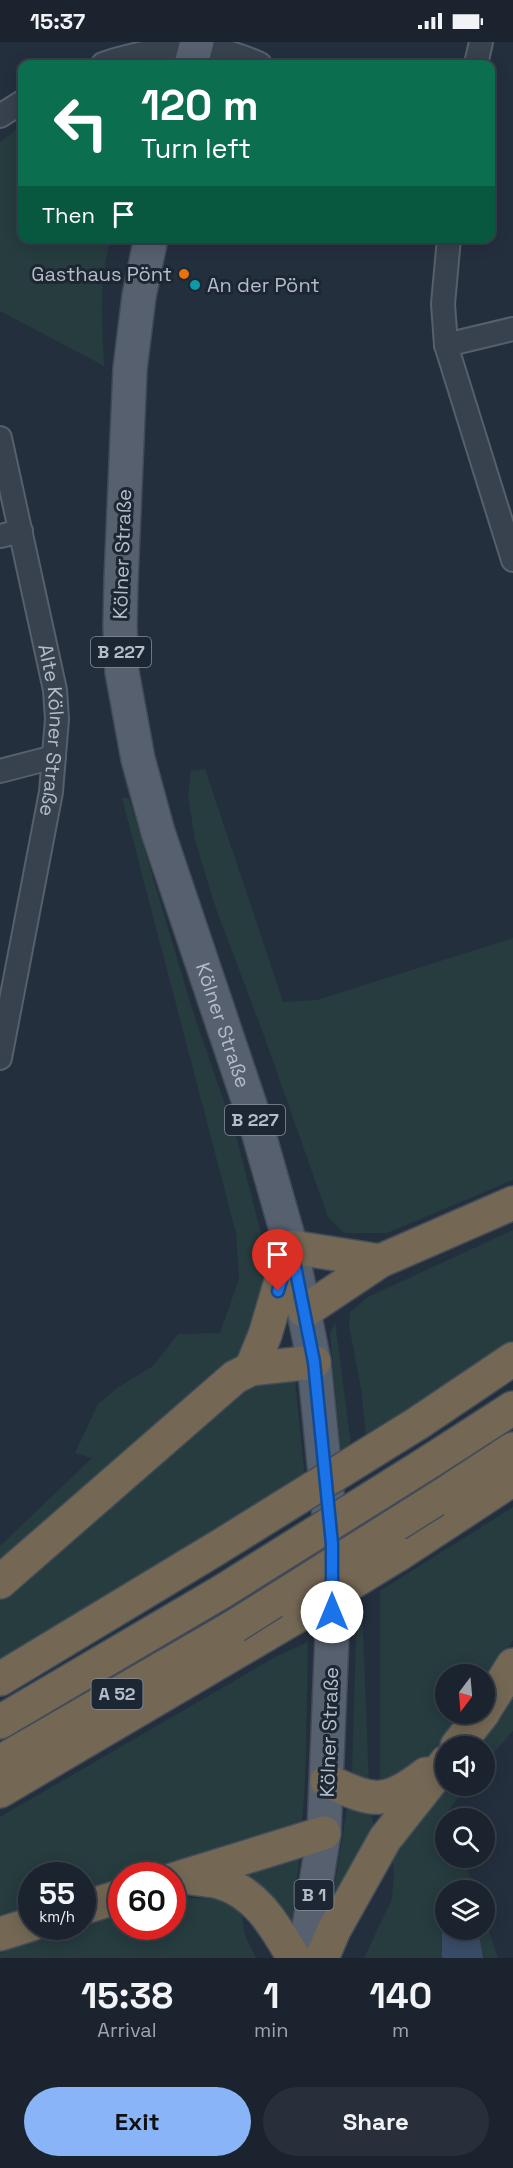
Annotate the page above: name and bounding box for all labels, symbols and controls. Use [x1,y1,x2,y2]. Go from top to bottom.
text: 15:37 [30,7,85,35]
text: 120 m [141,79,259,132]
icon: left [42,84,120,162]
text: Turn left [141,131,251,166]
icon: arrive [107,198,140,231]
text: Then [42,201,95,229]
place label: Gasthaus Pönt [31,261,172,287]
marker: Gasthaus Pönt [177,267,191,281]
place label: An der Pönt [207,272,320,298]
marker: An der Pönt [188,278,202,292]
street label: Kölner Straße [107,488,137,620]
road number: B 227 [91,637,151,667]
street label: Alte Kölner Straße [32,641,70,819]
street label: Kölner Straße [190,959,256,1091]
road number: B 227 [225,1105,285,1135]
pin [252,1229,303,1291]
icon: arrive [261,1238,294,1271]
position arrow [300,1580,364,1644]
north arrow [435,1664,495,1724]
map controls [435,1664,495,1940]
street label: Kölner Straße [314,1666,344,1798]
road number: A 52 [92,1679,142,1709]
button: sound [435,1736,495,1796]
button: search [435,1808,495,1868]
speed limit sign: 60 [108,1862,186,1940]
text: 55 [39,1874,75,1913]
road number: B 1 [294,1880,334,1910]
button: layers [435,1880,495,1940]
text: km/h [39,1907,75,1926]
text: 15:38 [81,1973,173,2019]
text: 1 [263,1973,279,2019]
text: 140 [369,1973,432,2019]
text: Arrival [97,2017,157,2043]
text: min [254,2017,288,2043]
text: m [392,2017,409,2043]
button: Exit [24,2087,251,2156]
button: Share [263,2087,489,2156]

